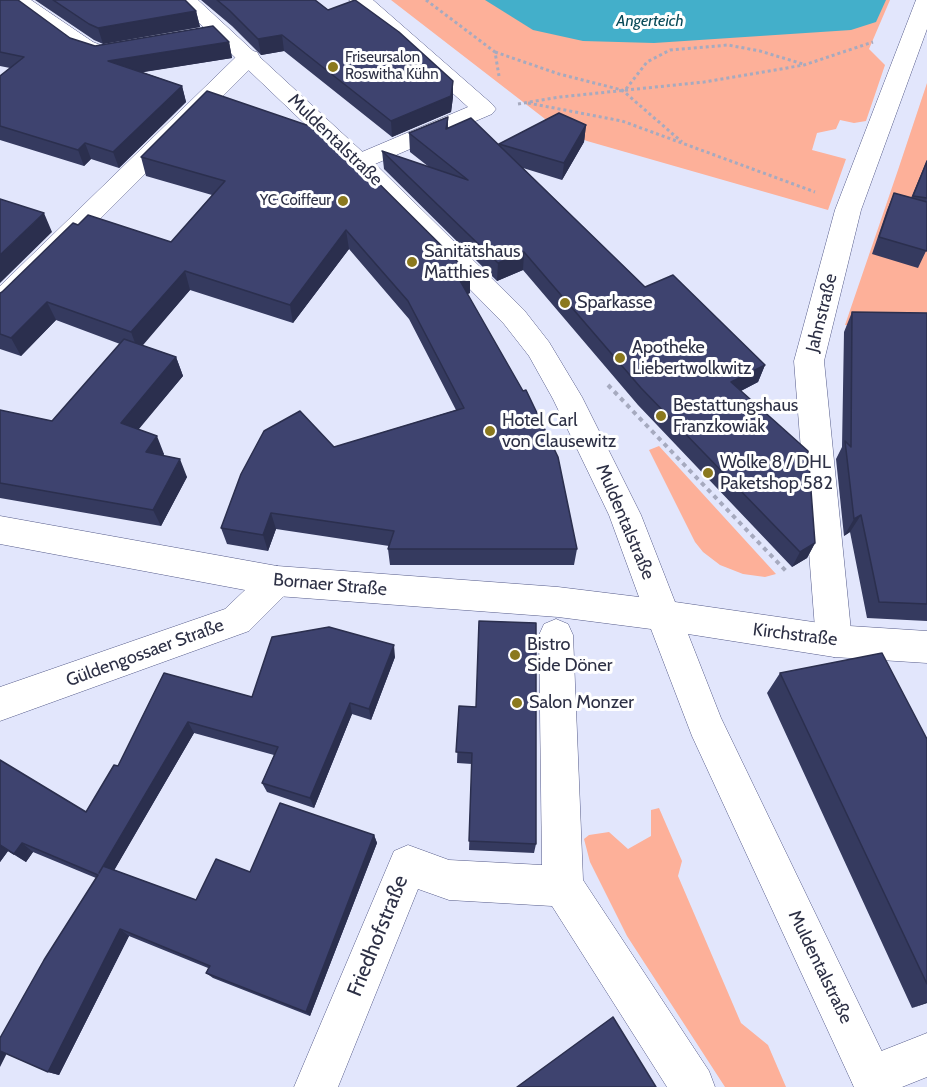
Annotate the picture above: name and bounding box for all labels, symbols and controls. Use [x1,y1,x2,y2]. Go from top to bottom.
water label: Angerteich [616,11,684,31]
place label: Friseursalon Roswitha Kühn [345,49,439,84]
marker: Friseursalon Roswitha Kühn [326,60,340,74]
street label: Muldentalstraße [283,89,387,191]
place label: YC Coiffeur [260,192,331,210]
marker: YC Coiffeur [336,194,350,208]
place label: Sanitätshaus Matthies [424,241,520,284]
marker: Sanitätshaus Matthies [405,255,419,269]
street label: Jahnstraße [802,272,842,354]
place label: Sparkasse [577,292,652,314]
marker: Sparkasse [558,296,572,310]
place label: Apotheke Liebertwolkwitz [632,337,752,380]
marker: Apotheke Liebertwolkwitz [613,351,627,365]
place label: Bestattungshaus Franzkowiak [673,395,798,438]
marker: Bestattungshaus Franzkowiak [654,409,668,423]
place label: Hotel Carl von Clausewitz [502,410,616,452]
marker: Hotel Carl von Clausewitz [483,424,497,438]
place label: Wolke 8 / DHL Paketshop 582 [720,452,833,494]
street label: Muldentalstraße [591,461,659,583]
marker: Wolke 8 / DHL Paketshop 582 [701,466,715,480]
street label: Bornaer Straße [272,569,388,601]
street label: Güldengossaer Straße [63,614,227,692]
street label: Kirchstraße [751,619,839,651]
place label: Bistro Side Döner [527,634,612,676]
marker: Bistro Side Döner [508,648,522,662]
place label: Salon Monzer [529,692,634,714]
marker: Salon Monzer [510,696,524,710]
street label: Friedhofstraße [342,872,414,1000]
street label: Muldentalstraße [783,907,857,1027]

